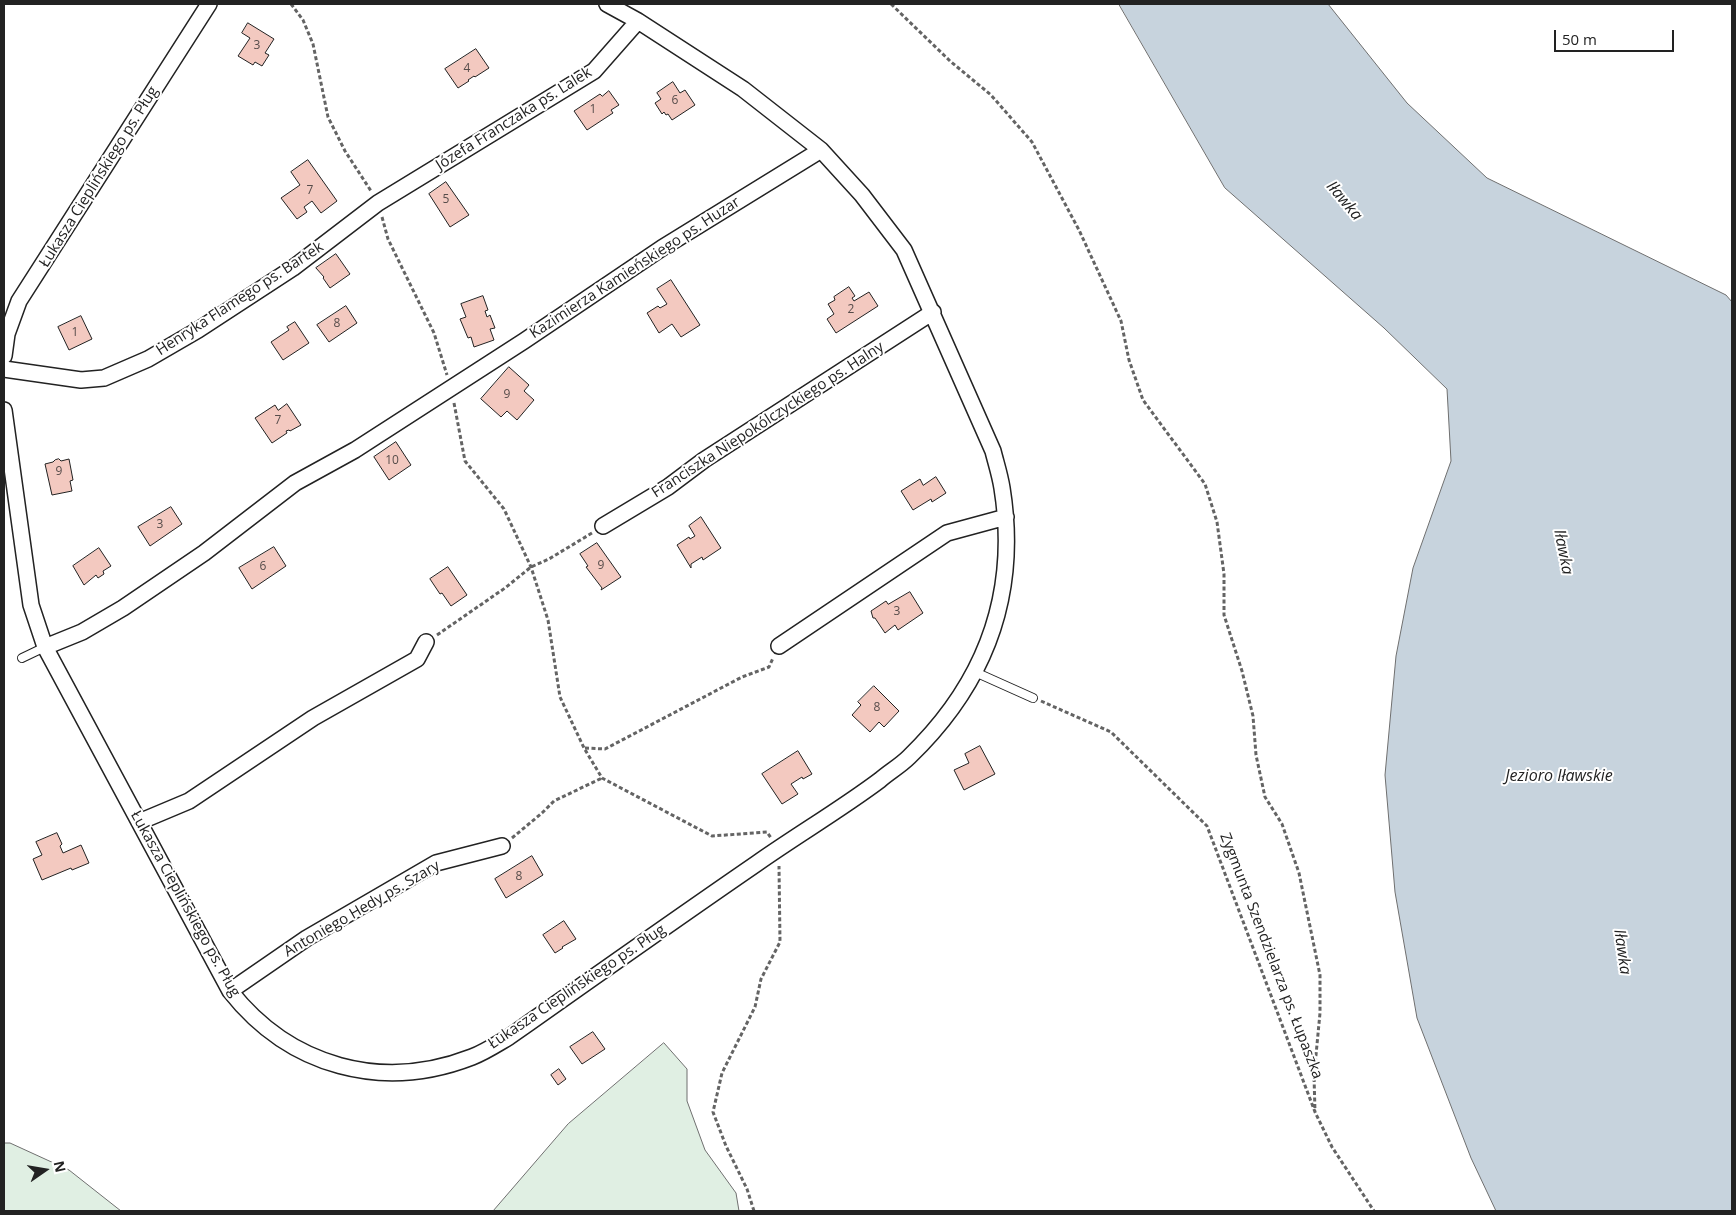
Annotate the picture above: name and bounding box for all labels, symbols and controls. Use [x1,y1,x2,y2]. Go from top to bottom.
scale bar [1556,20,1676,52]
text: 50 m [1562,29,1597,49]
house number: 3 [254,39,260,53]
house number: 4 [464,62,470,76]
street label: Józefa Franczaka ps. Lalek [433,64,595,174]
street label: Łukasza Cieplińskiego ps. Pług [36,83,162,271]
house number: 6 [672,94,678,108]
house number: 1 [590,103,596,117]
water label: Iławka [1322,177,1366,225]
house number: 7 [307,184,313,198]
house number: 5 [443,193,449,207]
street label: Kazimierza Kamieńskiego ps. Huzar [527,193,743,343]
street label: Henryka Flamego ps. Bartek [153,238,327,360]
house number: 2 [848,303,854,317]
house number: 8 [334,317,340,331]
house number: 1 [72,326,78,340]
street label: Franciszka Niepokólczyckiego ps. Halny [649,338,887,502]
house number: 9 [504,388,510,402]
house number: 7 [275,414,281,428]
house number: 10 [385,454,399,468]
house number: 9 [56,465,62,479]
house number: 3 [157,518,163,532]
water label: Iławka [1549,528,1577,576]
house number: 9 [598,559,604,573]
house number: 6 [260,560,266,574]
house number: 3 [894,605,900,619]
house number: 8 [874,701,880,715]
water label: Jezioro Iławskie [1505,766,1613,786]
street label: Łukasza Cieplińskiego ps. Pług [126,808,244,1000]
street label: Zygmunta Szendzielarza ps. Łupaszka [1216,830,1326,1082]
street label: Antoniego Hedy ps. Szary [281,857,443,961]
house number: 8 [516,870,522,884]
street label: Łukasza Cieplińskiego ps. Pług [485,921,669,1053]
water label: Iławka [1609,928,1635,976]
north arrow [20,1145,70,1195]
text: N [50,1159,71,1174]

